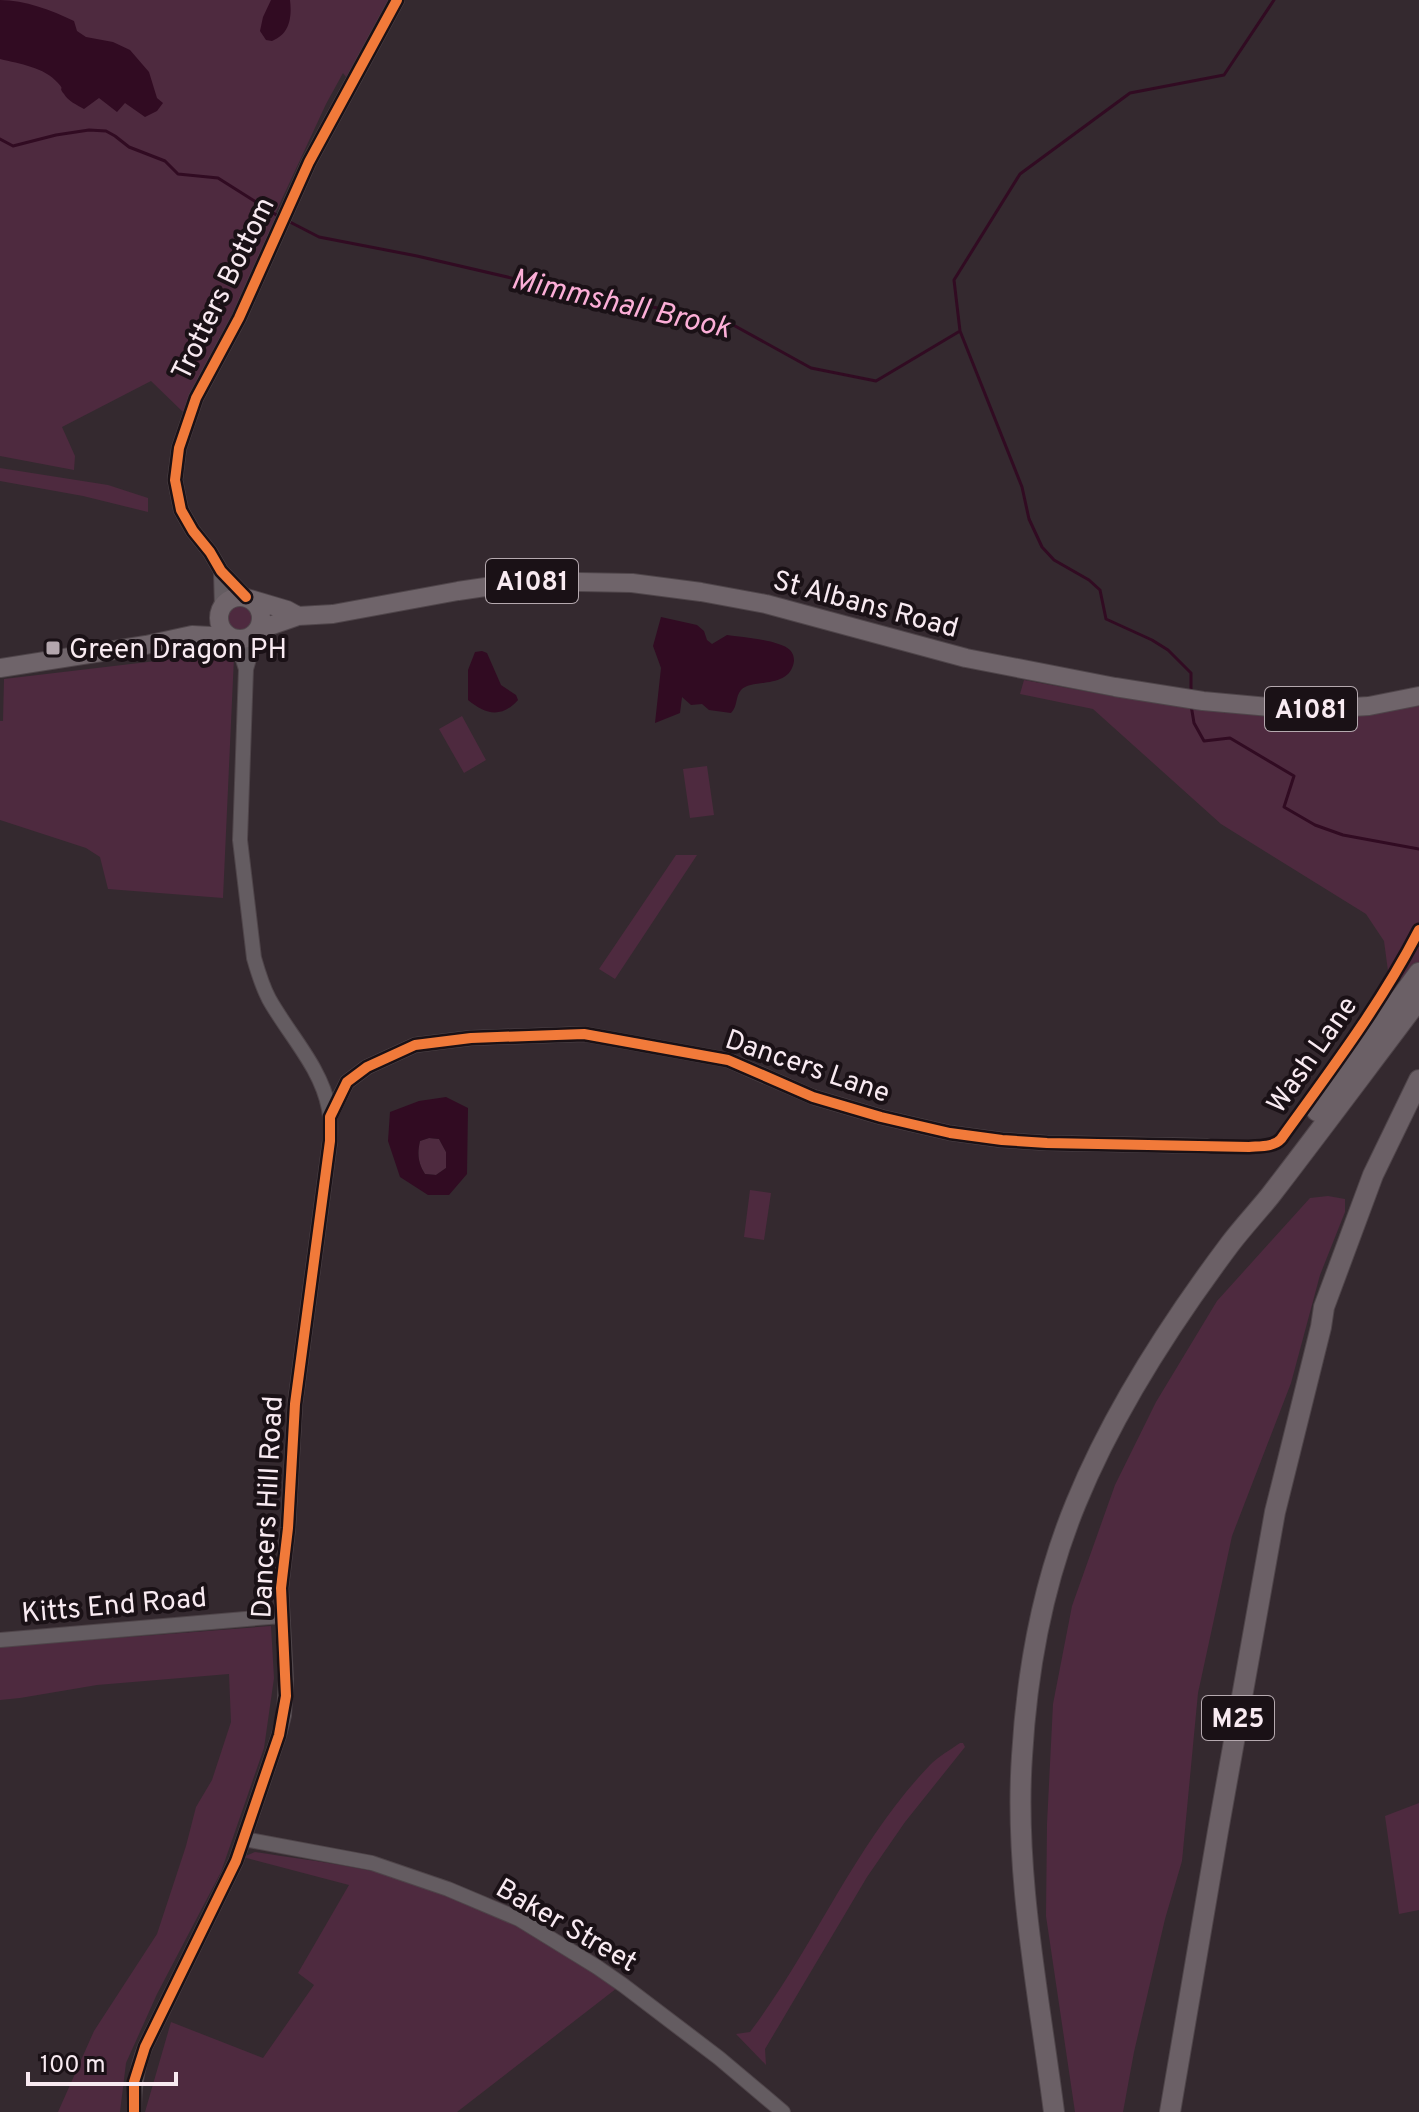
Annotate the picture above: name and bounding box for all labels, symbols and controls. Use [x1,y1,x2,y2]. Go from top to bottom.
street label: Trotters Bottom [165,192,285,387]
water label: Mimmshall Brook [507,262,734,349]
road number: A1081 [486,559,578,603]
street label: St Albans Road [769,564,962,648]
place label: Green Dragon PH [69,633,287,669]
marker: Green Dragon PH [44,639,62,657]
road number: A1081 [1265,687,1357,731]
street label: Wash Lane [1260,990,1367,1121]
street label: Dancers Lane [720,1023,894,1113]
street label: Dancers Hill Road [245,1395,293,1619]
street label: Kitts End Road [20,1581,208,1633]
road number: M25 [1202,1696,1274,1740]
street label: Baker Street [488,1872,643,1982]
scale bar [28,2036,176,2086]
text: 100 m [40,2051,106,2081]

